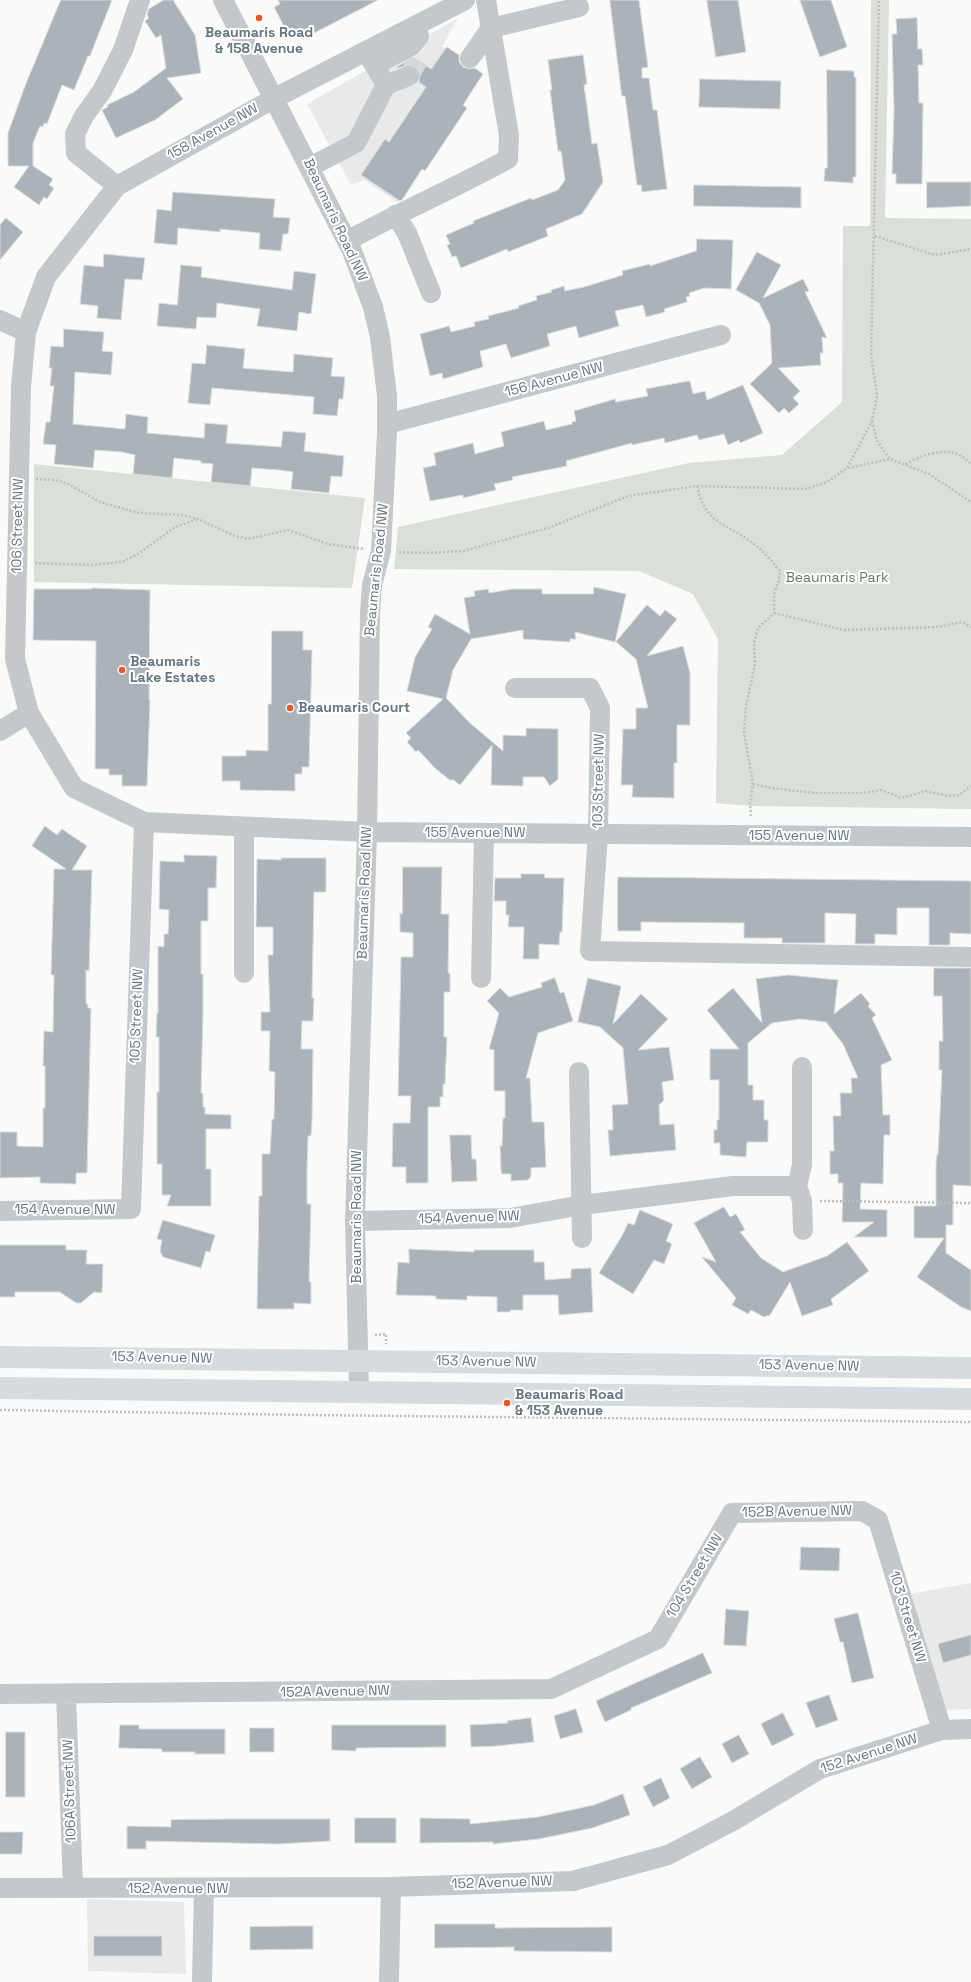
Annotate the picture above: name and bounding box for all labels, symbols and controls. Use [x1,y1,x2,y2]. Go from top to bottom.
marker: Beaumaris Road & 158 Avenue [254,13,264,23]
place label: Beaumaris Road & 158 Avenue [205,25,313,58]
street label: 158 Avenue NW [165,100,261,164]
street label: Beaumaris Road NW [299,156,371,284]
street label: 156 Avenue NW [503,359,605,401]
street label: 106 Street NW [9,478,27,574]
street label: Beaumaris Road NW [362,503,392,637]
park label: Beaumaris Park [786,570,888,586]
place label: Beaumaris Lake Estates [130,654,215,686]
marker: Beaumaris Lake Estates [117,665,127,675]
place label: Beaumaris Court [298,700,410,716]
marker: Beaumaris Court [285,703,295,713]
street label: 103 Street NW [590,733,608,829]
street label: 155 Avenue NW [425,825,525,841]
street label: Beaumaris Road NW [354,826,376,960]
street label: 155 Avenue NW [749,828,849,844]
street label: 105 Street NW [127,968,147,1064]
street label: Beaumaris Road NW [349,1150,365,1284]
street label: 154 Avenue NW [14,1202,116,1218]
street label: 154 Avenue NW [418,1208,520,1228]
street label: 153 Avenue NW [111,1349,213,1367]
street label: 153 Avenue NW [435,1353,537,1371]
street label: 153 Avenue NW [758,1357,860,1375]
place label: Beaumaris Road & 153 Avenue [515,1387,623,1420]
marker: Beaumaris Road & 153 Avenue [502,1398,512,1408]
street label: 152B Avenue NW [742,1503,852,1521]
street label: 104 Street NW [663,1531,727,1621]
street label: 103 Street NW [885,1569,929,1665]
street label: 152A Avenue NW [280,1683,390,1701]
street label: 152 Avenue NW [818,1730,920,1778]
street label: 106A Street NW [60,1739,80,1843]
street label: 152 Avenue NW [451,1873,553,1893]
street label: 152 Avenue NW [128,1881,228,1897]

